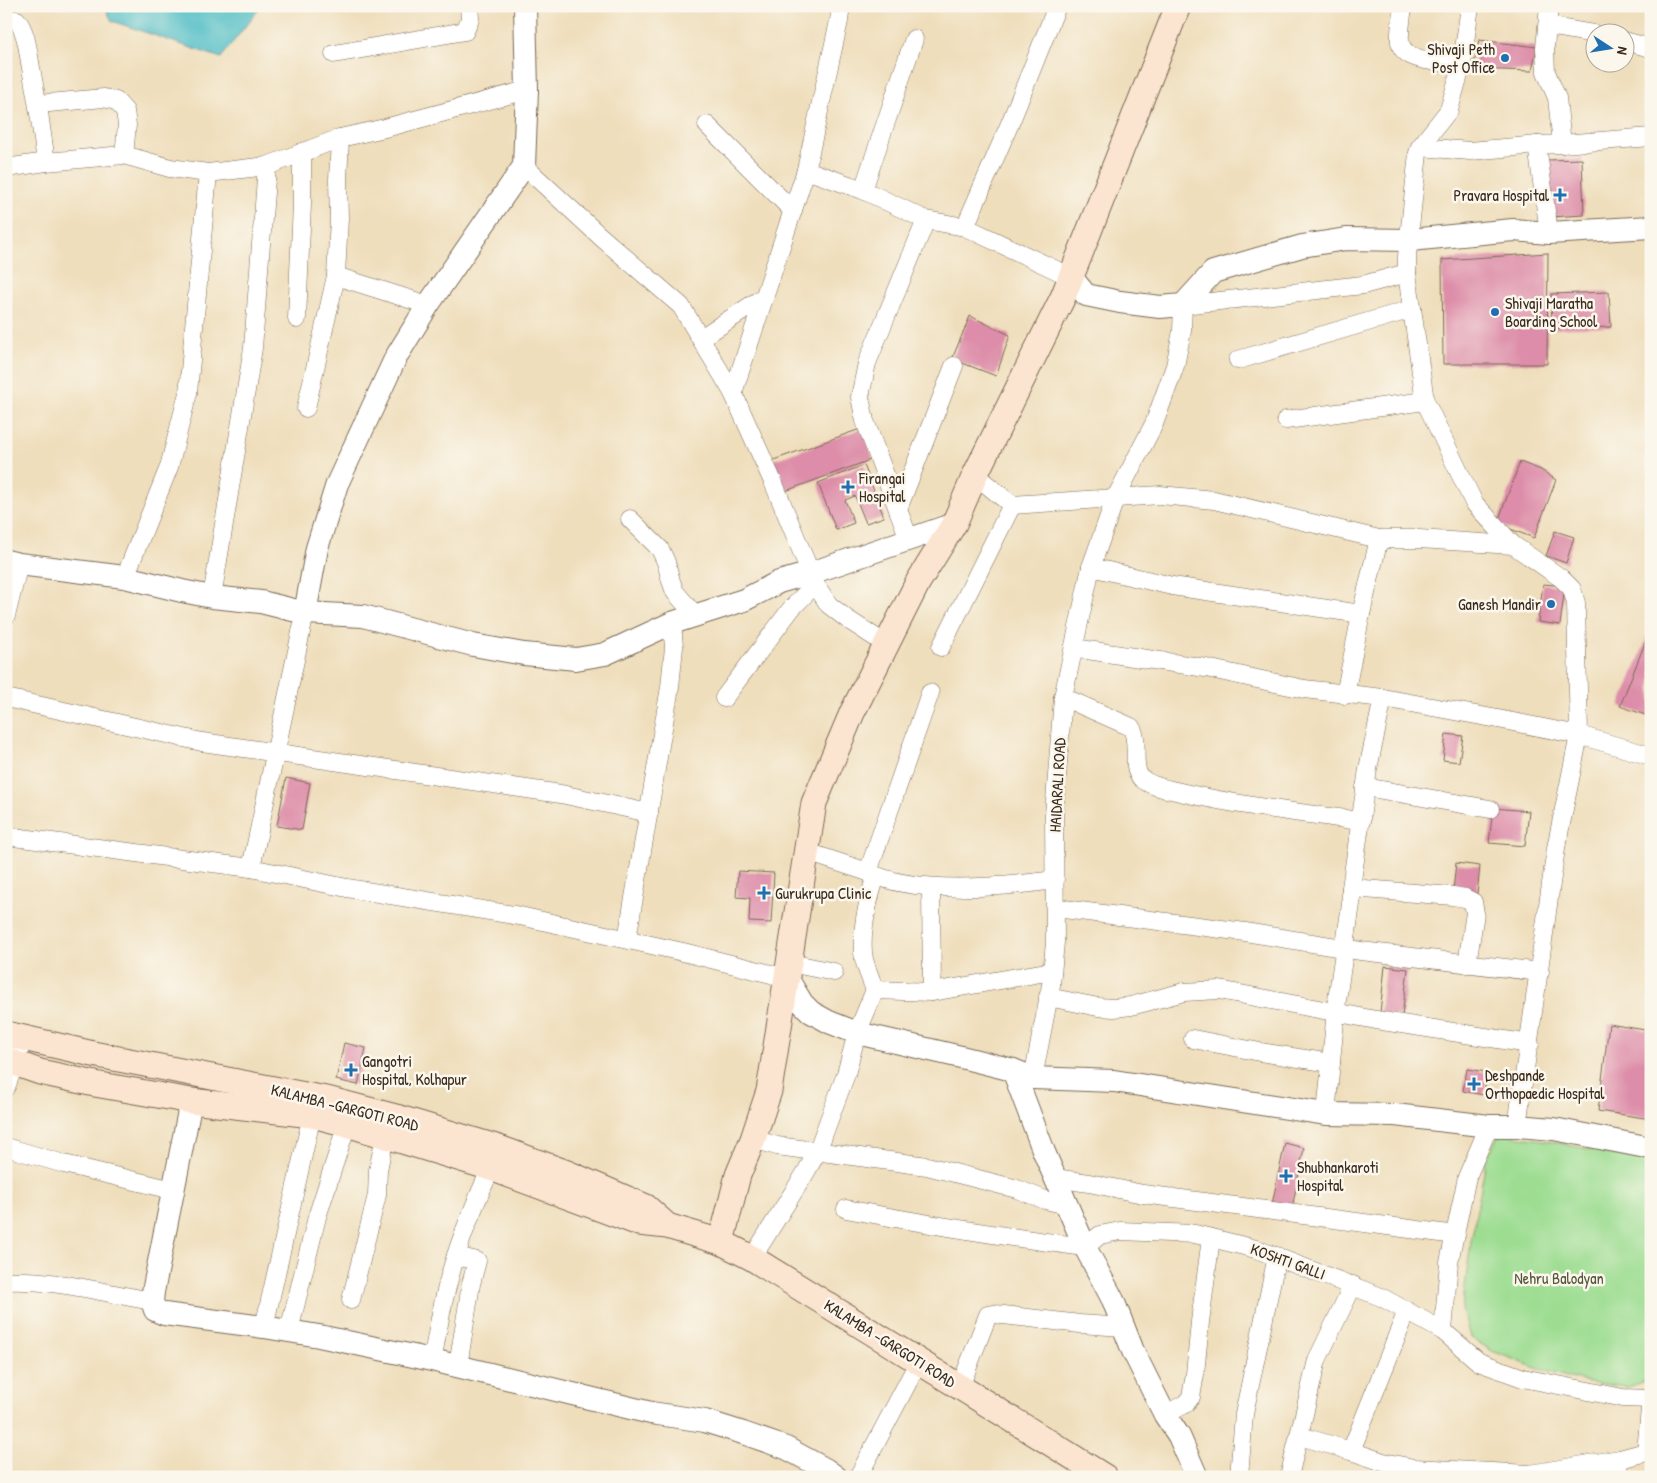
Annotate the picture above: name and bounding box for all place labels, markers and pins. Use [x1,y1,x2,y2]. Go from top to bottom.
place label: Shivaji Peth Post Office [1427,38,1496,78]
marker: Shivaji Peth Post Office [1499,52,1511,64]
place label: Pravara Hospital [1454,184,1550,206]
marker: Pravara Hospital [1553,188,1567,202]
place label: Shivaji Maratha Boarding School [1505,292,1598,332]
marker: Shivaji Maratha Boarding School [1489,306,1501,318]
place label: Firangai Hospital [858,467,906,507]
marker: Firangai Hospital [841,480,855,494]
place label: Ganesh Mandir [1458,593,1541,615]
marker: Ganesh Mandir [1545,598,1557,610]
place label: Gurukrupa Clinic [775,882,872,904]
marker: Gurukrupa Clinic [757,886,771,900]
place label: Gangotri Hospital, Kolhapur [362,1050,467,1090]
marker: Gangotri Hospital, Kolhapur [344,1063,358,1077]
place label: Deshpande Orthopaedic Hospital [1485,1064,1605,1104]
marker: Deshpande Orthopaedic Hospital [1467,1077,1481,1091]
place label: Shubhankaroti Hospital [1297,1156,1379,1196]
marker: Shubhankaroti Hospital [1279,1169,1293,1183]

